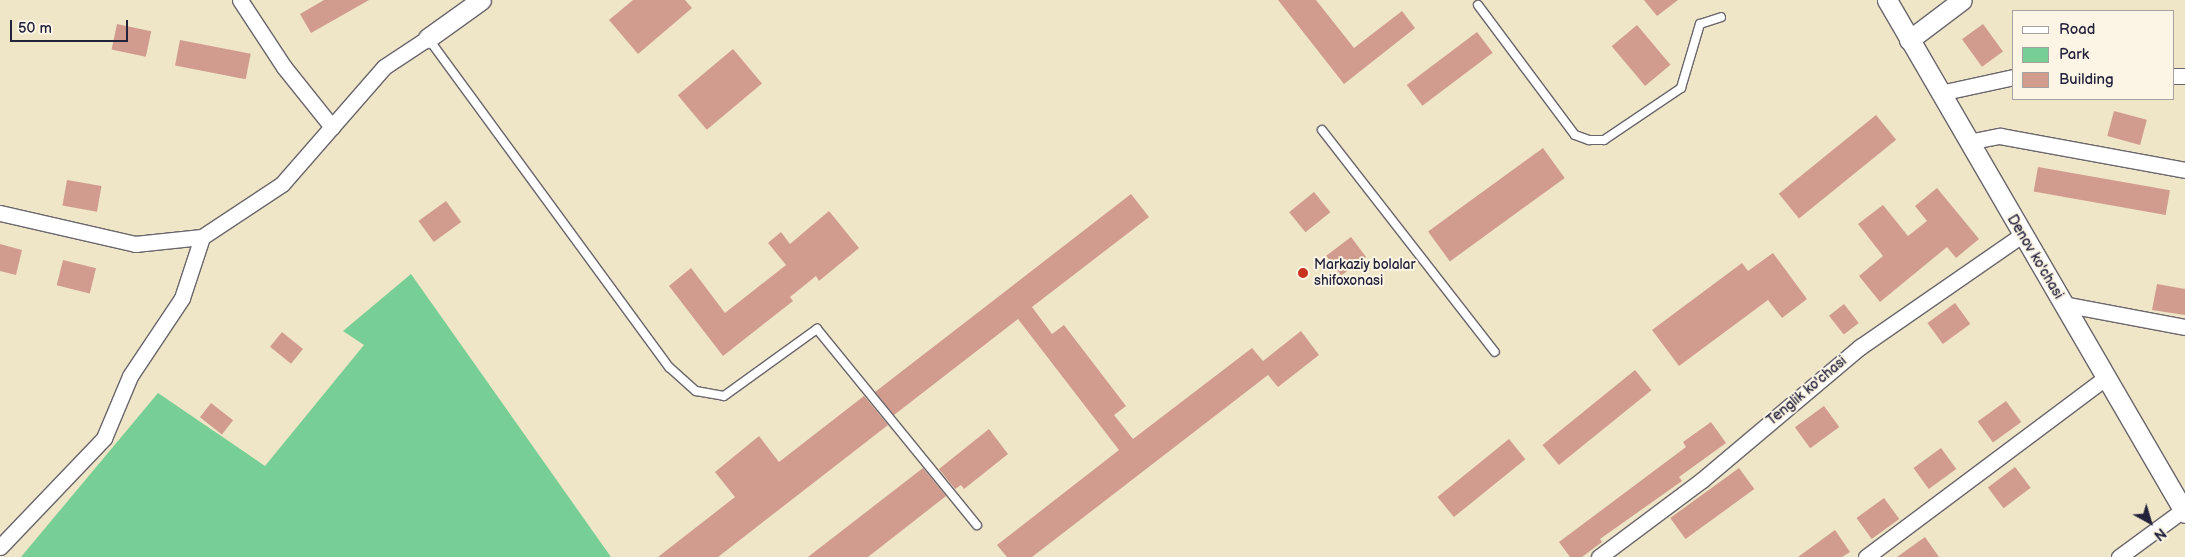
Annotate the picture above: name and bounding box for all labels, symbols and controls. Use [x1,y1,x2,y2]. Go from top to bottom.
scale bar [12,10,130,42]
legend [2012,10,2175,100]
text: 50 m [18,19,52,38]
text: Road [2059,20,2095,39]
text: Park [2059,45,2089,64]
text: Building [2059,70,2114,89]
street label: Denov ko'chasi [2003,212,2067,302]
place label: Markaziy bolalar shifoxonasi [1314,257,1416,290]
marker: Markaziy bolalar shifoxonasi [1296,266,1310,280]
street label: Tenglik ko'chasi [1764,353,1850,429]
north arrow [2125,497,2175,547]
text: N [2150,524,2169,544]

